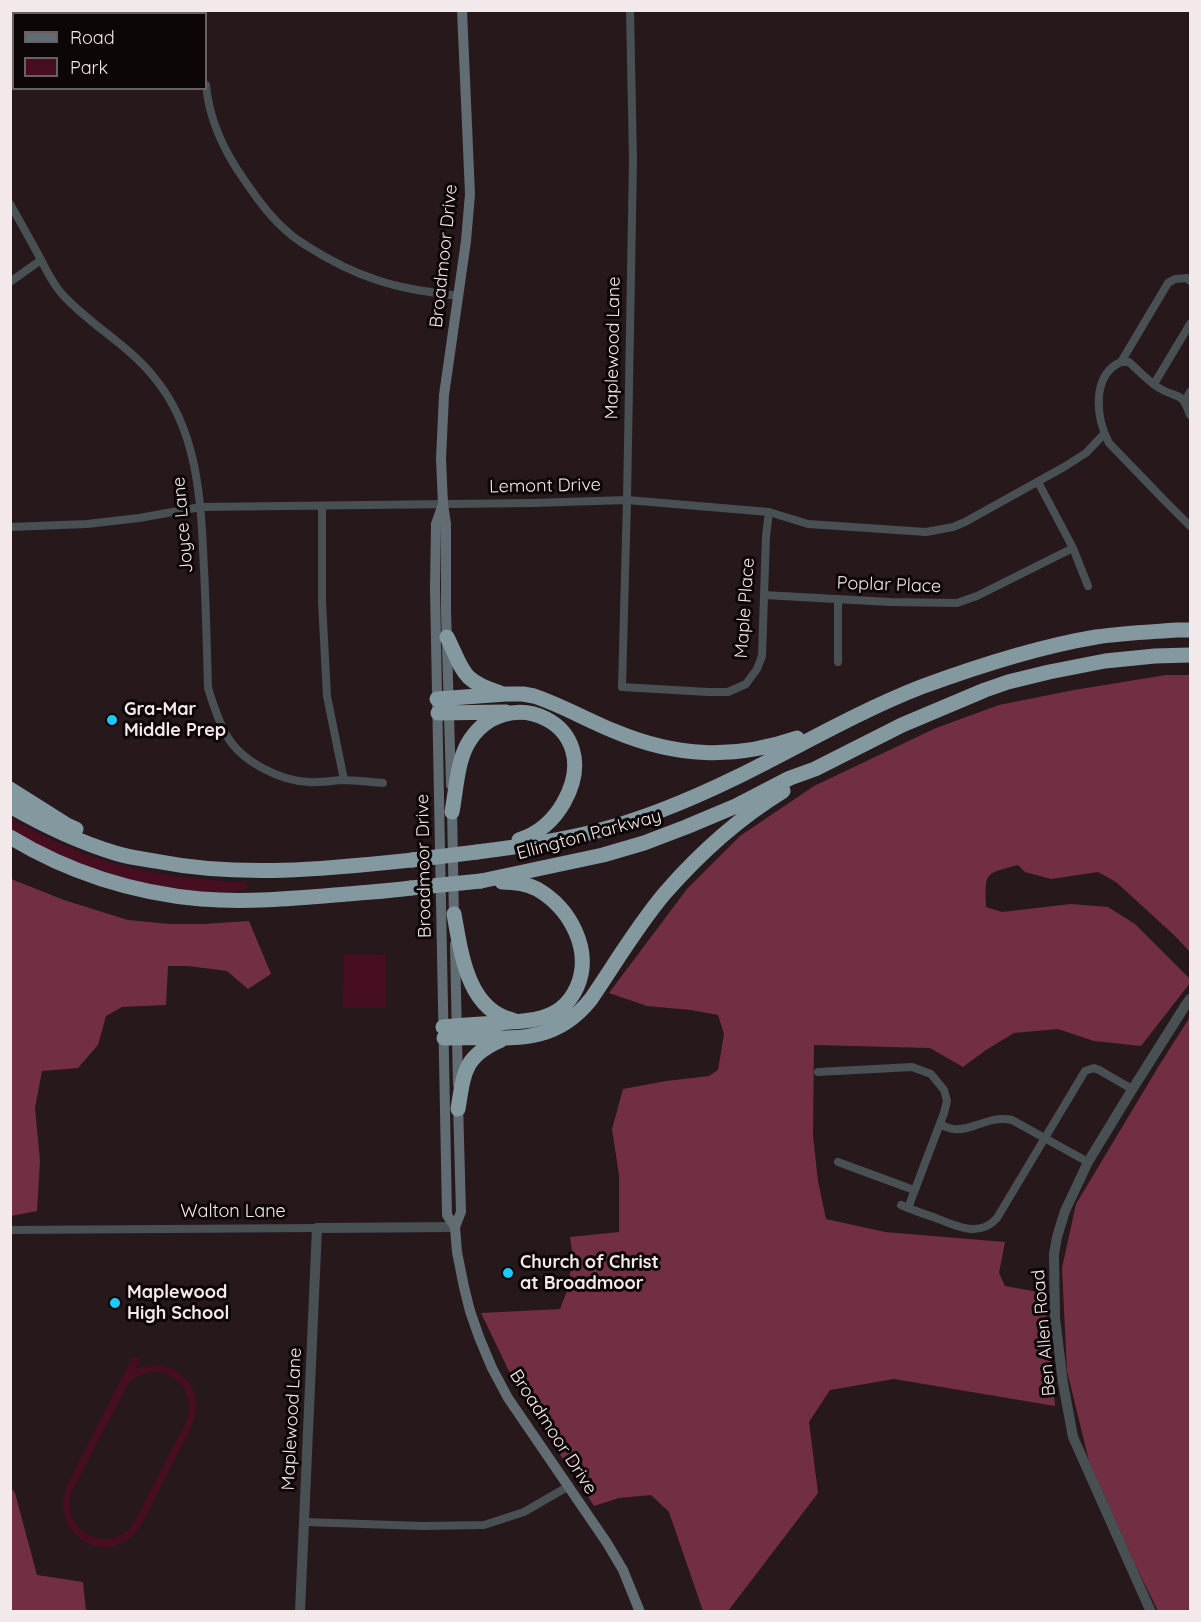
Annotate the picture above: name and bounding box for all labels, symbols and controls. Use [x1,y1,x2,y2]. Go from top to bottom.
legend [12,12,207,90]
text: Road [70,26,115,49]
text: Park [70,56,108,79]
street label: Broadmoor Drive [426,183,462,329]
street label: Maplewood Lane [601,276,625,420]
street label: Lemont Drive [489,474,601,498]
street label: Joyce Lane [168,476,198,574]
street label: Maple Place [731,557,759,659]
street label: Poplar Place [836,572,942,598]
place label: Gra-Mar Middle Prep [124,699,226,742]
marker: Gra-Mar Middle Prep [105,713,119,727]
street label: Broadmoor Drive [412,794,436,938]
street label: Ellington Parkway [514,805,664,865]
street label: Walton Lane [180,1201,286,1223]
place label: Church of Christ at Broadmoor [520,1252,659,1294]
marker: Church of Christ at Broadmoor [501,1266,515,1280]
street label: Ben Allen Road [1028,1269,1060,1397]
place label: Maplewood High School [127,1282,229,1324]
marker: Maplewood High School [108,1296,122,1310]
street label: Maplewood Lane [277,1347,307,1491]
street label: Broadmoor Drive [505,1366,601,1498]

